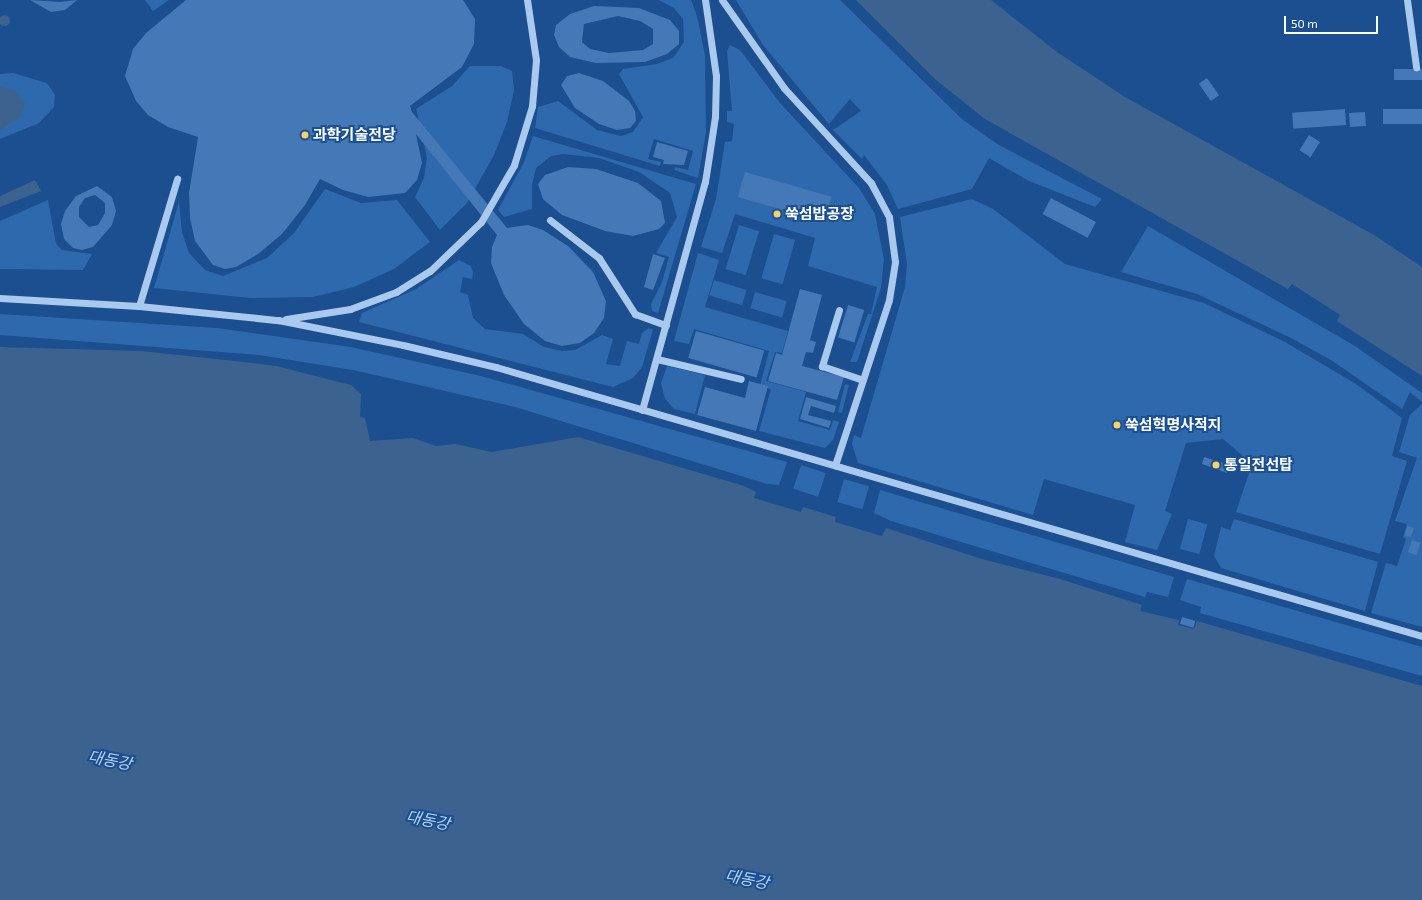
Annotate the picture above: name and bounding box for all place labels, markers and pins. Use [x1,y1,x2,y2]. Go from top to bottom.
place label: 과학기술전당 [313,126,396,144]
marker: 과학기술전당 [300,130,310,140]
place label: 쑥섬밥공장 [785,205,854,223]
marker: 쑥섬밥공장 [772,209,782,219]
place label: 쑥섬혁명사적지 [1125,416,1222,434]
marker: 쑥섬혁명사적지 [1112,420,1122,430]
place label: 통일전선탑 [1224,456,1293,474]
marker: 통일전선탑 [1211,460,1221,470]

